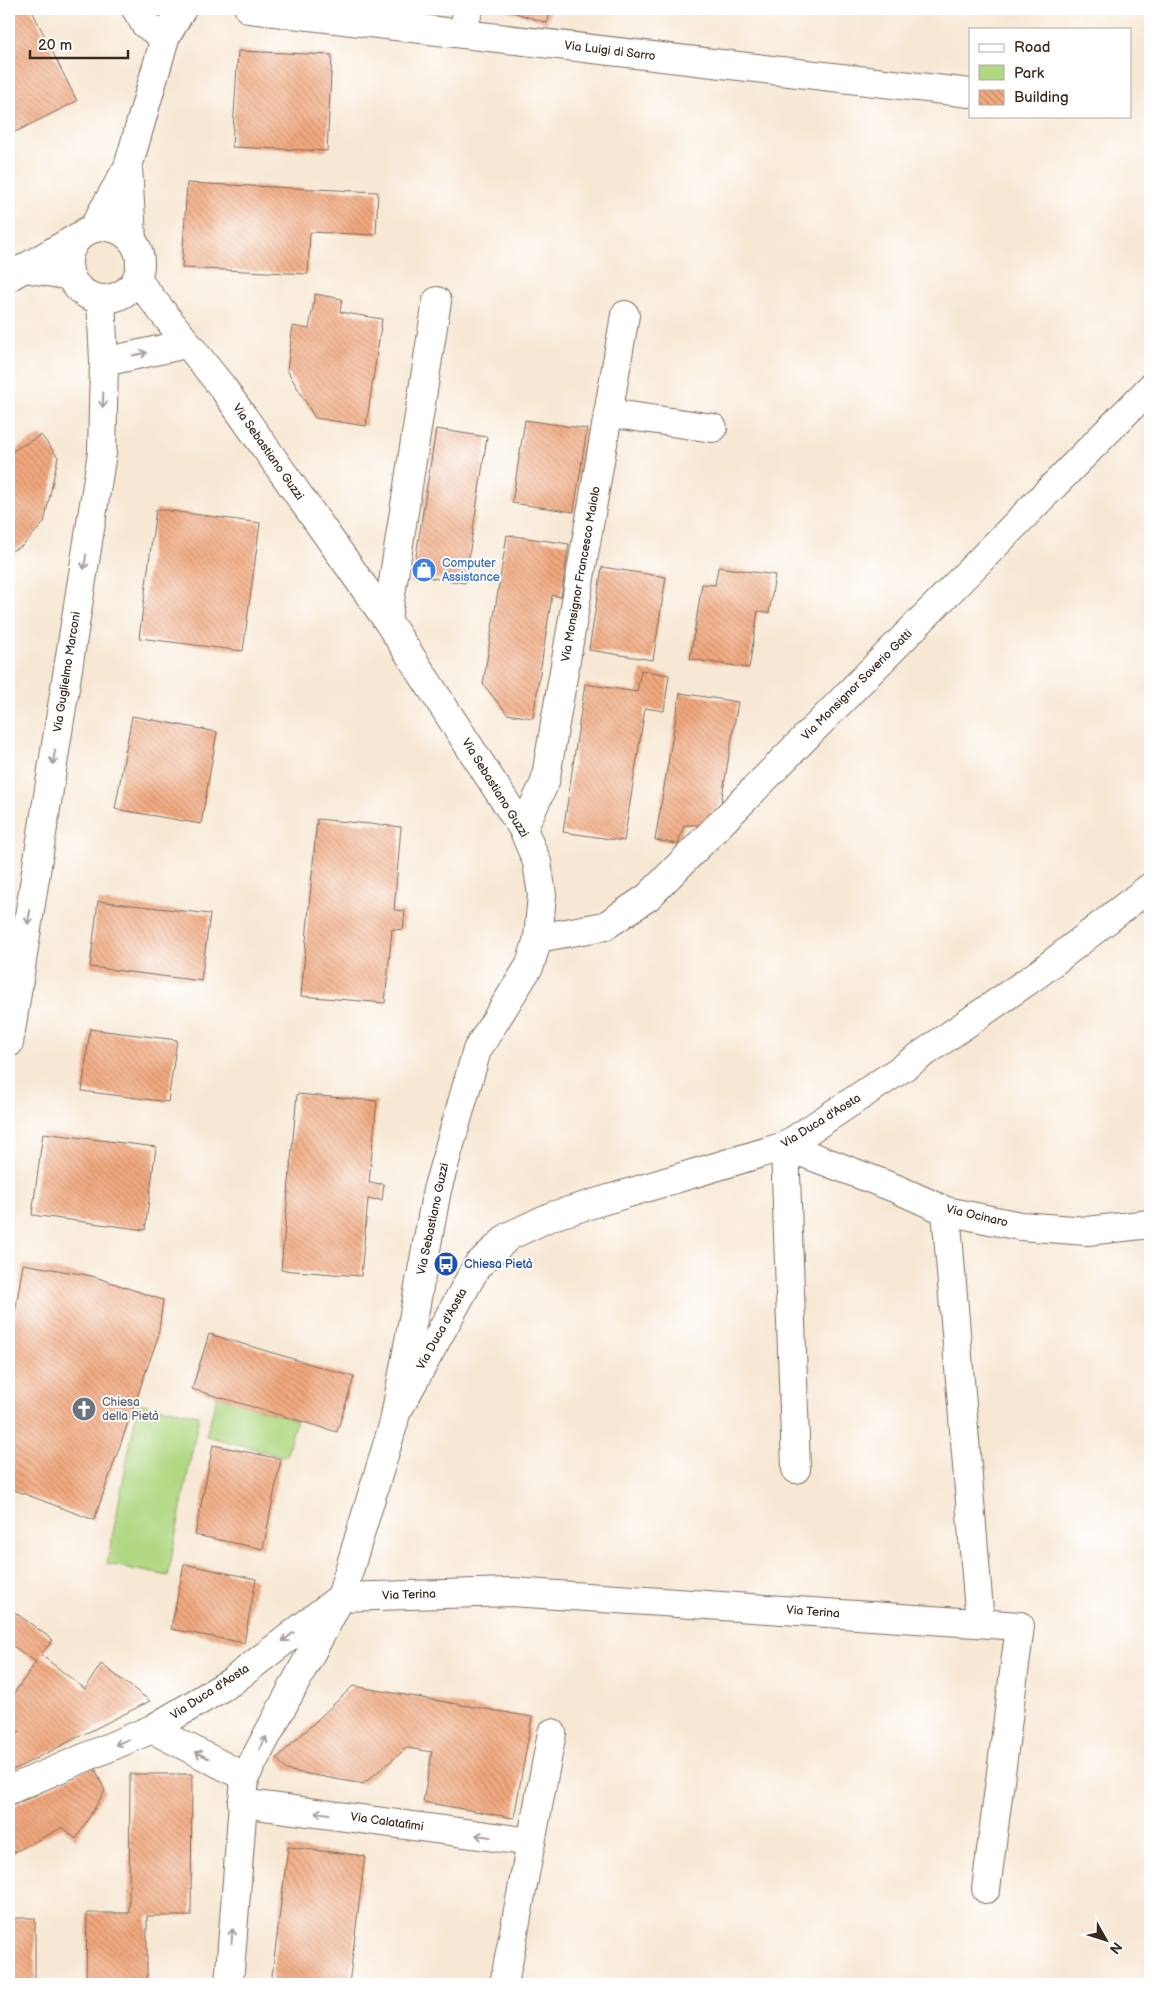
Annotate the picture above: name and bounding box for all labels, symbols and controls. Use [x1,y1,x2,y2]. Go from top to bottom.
scale bar [30,28,128,60]
legend [969,28,1132,118]
text: 20 m [38,36,72,55]
street label: Via Luigi di Sarro [564,38,657,64]
text: Road [1014,38,1050,57]
text: Park [1014,64,1045,83]
text: Building [1014,88,1069,107]
one-way arrow [132,349,148,358]
one-way arrow [98,392,108,408]
street label: Via Sebastiano Guzzi [229,401,307,503]
street label: Via Monsignor Francesco Maiolo [558,485,604,663]
one-way arrow [79,553,89,569]
place label: Computer Assistance [442,556,500,585]
shop icon: Computer Assistance [411,557,437,583]
street label: Via Guglielmo Marconi [50,610,84,733]
street label: Via Monsignor Saverio Gatti [798,626,916,744]
street label: Via Sebastiano Guzzi [458,736,532,840]
one-way arrow [48,748,58,764]
one-way arrow [23,909,33,925]
street label: Via Duca d'Aosta [778,1090,864,1151]
street label: Via Sebastiano Guzzi [414,1162,452,1276]
street label: Via Ocinaro [945,1202,1009,1230]
bus stop icon: Chiesa Pietà [433,1251,459,1277]
place label: Chiesa Pietà [464,1257,533,1272]
street label: Via Duca d'Aosta [413,1285,471,1372]
place label: Chiesa della Pietà [102,1395,159,1424]
church icon: Chiesa della Pietà [71,1396,97,1422]
street label: Via Terina [382,1587,436,1603]
street label: Via Terina [786,1603,840,1621]
one-way arrow [282,1631,295,1642]
street label: Via Duca d'Aosta [168,1661,252,1723]
one-way arrow [259,1736,268,1751]
one-way arrow [115,1738,130,1748]
one-way arrow [194,1750,209,1760]
one-way arrow [314,1808,330,1818]
street label: Via Calatafimi [349,1809,425,1835]
one-way arrow [475,1830,491,1840]
north arrow [1082,1916,1132,1966]
one-way arrow [228,1928,237,1944]
text: N [1106,1938,1126,1957]

